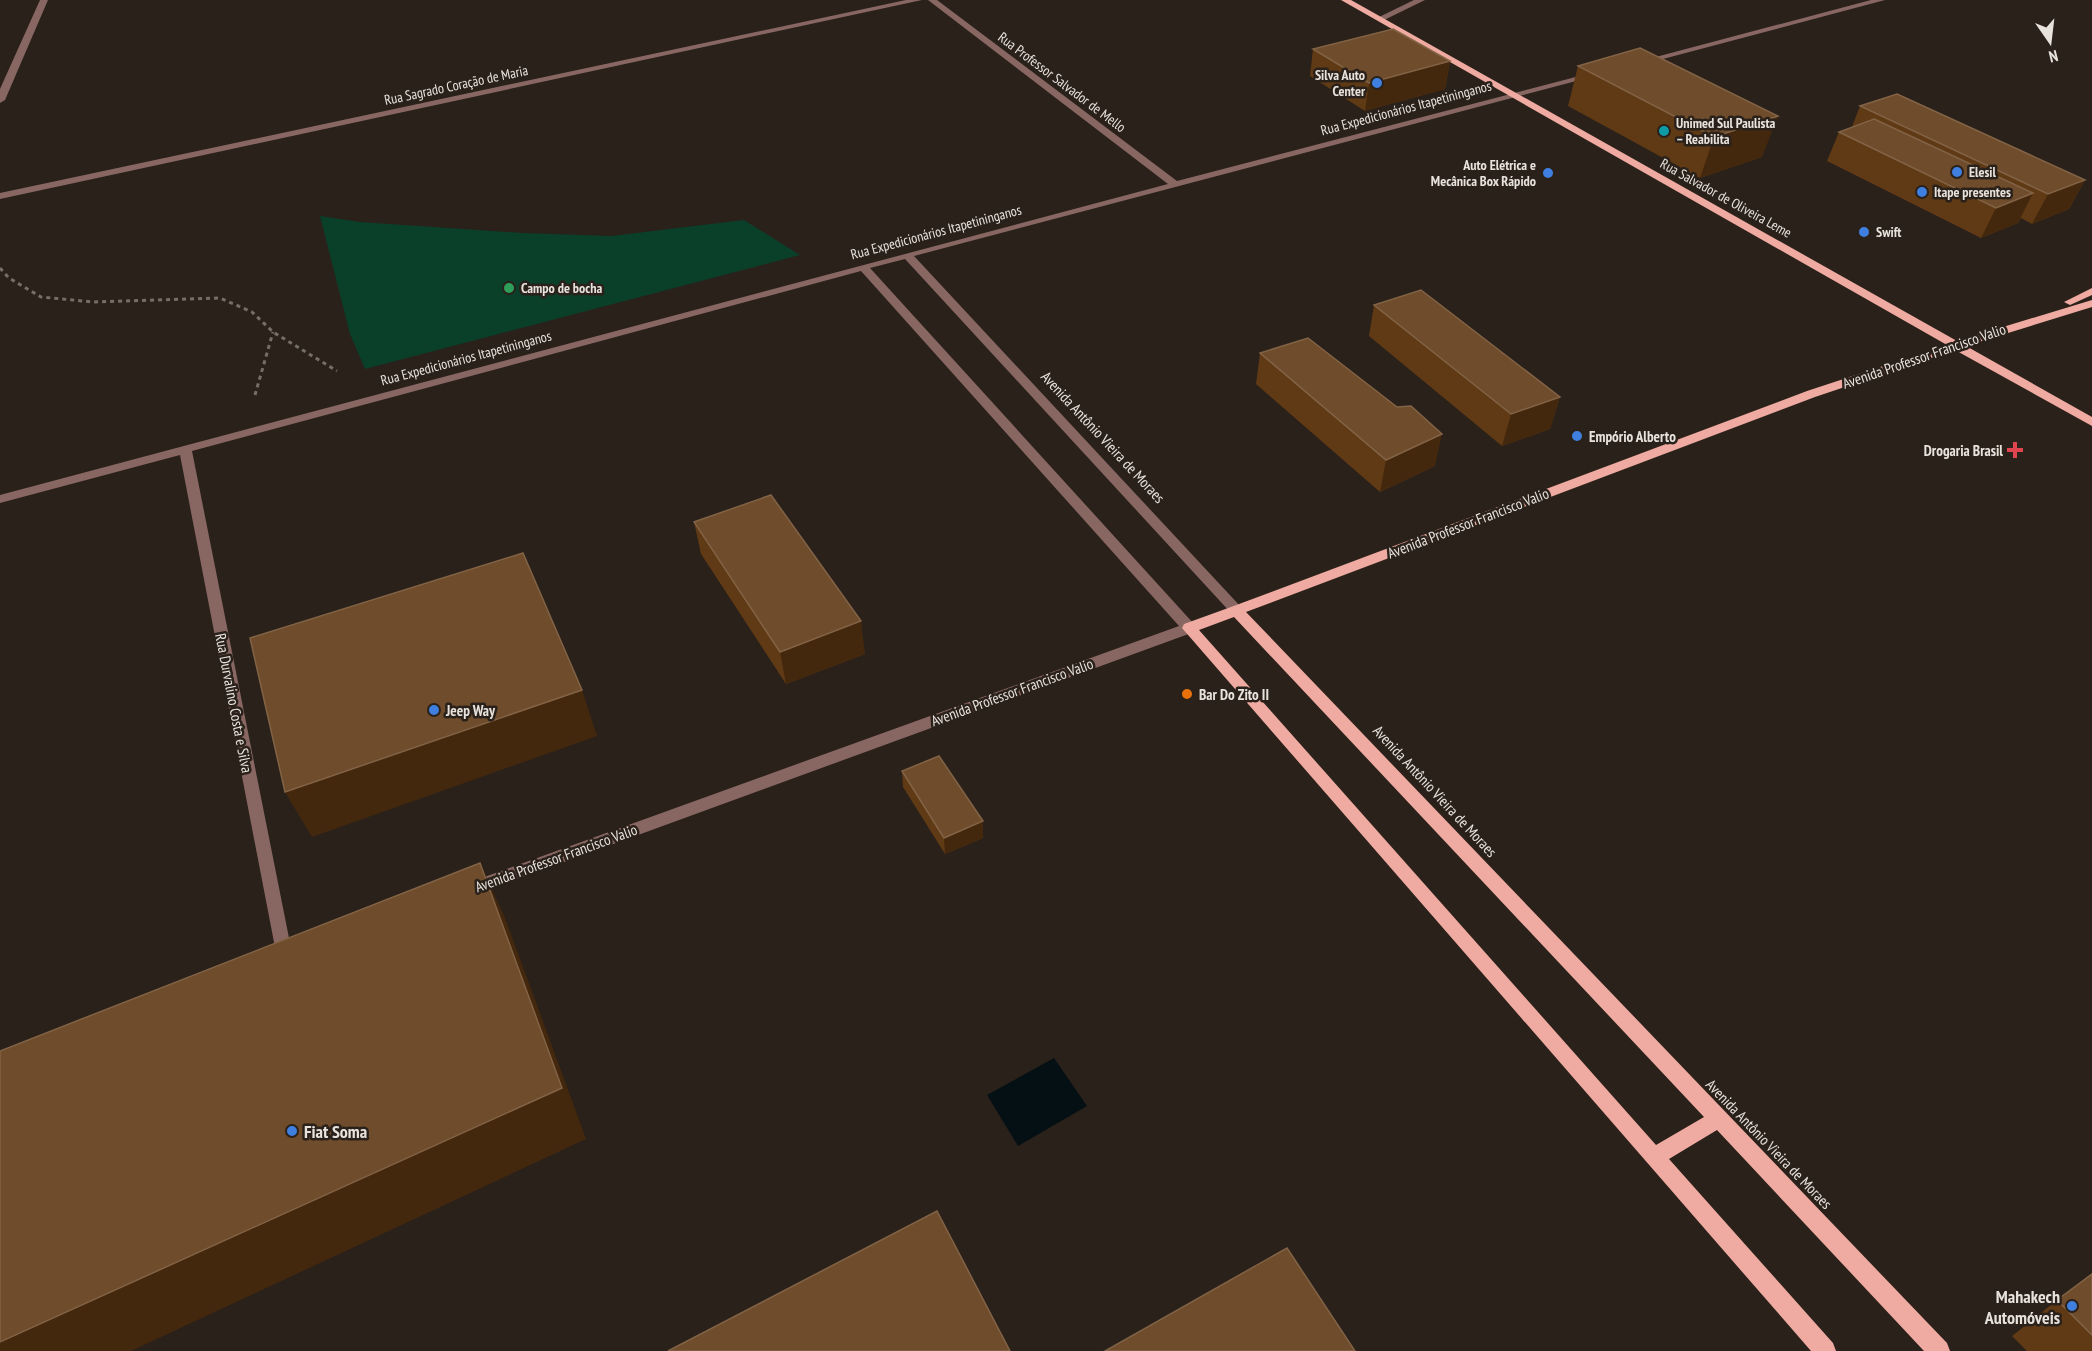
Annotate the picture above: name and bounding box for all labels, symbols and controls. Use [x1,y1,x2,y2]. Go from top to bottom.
north arrow [2020,12,2080,72]
street label: Rua Professor Salvador de Mello [994,28,1130,136]
text: N [2047,46,2060,67]
street label: Rua Sagrado Coração de Maria [383,61,529,109]
place label: Silva Auto Center [1315,66,1366,100]
street label: Rua Expedicionários Itapetininganos [1319,76,1494,139]
marker: Silva Auto Center [1370,76,1384,90]
place label: Unimed Sul Paulista – Reabilita [1676,114,1776,148]
marker: Unimed Sul Paulista – Reabilita [1657,124,1671,138]
street label: Rua Salvador de Oliveira Leme [1657,154,1795,242]
place label: Auto Elétrica e Mecânica Box Rápido [1431,156,1536,190]
place label: Elesil [1969,163,1996,181]
marker: Elesil [1950,165,1964,179]
marker: Auto Elétrica e Mecânica Box Rápido [1541,166,1555,180]
place label: Itape presentes [1934,183,2011,201]
marker: Itape presentes [1915,185,1929,199]
street label: Rua Expedicionários Itapetininganos [849,200,1024,263]
place label: Swift [1876,223,1901,241]
marker: Swift [1857,225,1871,239]
place label: Campo de bocha [521,279,602,297]
marker: Campo de bocha [502,281,516,295]
street label: Avenida Professor Francisco Valio [1840,319,2008,393]
street label: Rua Expedicionários Itapetininganos [379,326,554,389]
street label: Avenida Antônio Vieira de Moraes [1037,367,1169,507]
place label: Empório Alberto [1589,427,1676,446]
marker: Empório Alberto [1570,429,1584,443]
place label: Drogaria Brasil [1924,441,2003,460]
marker: Drogaria Brasil [2008,443,2022,457]
street label: Avenida Professor Francisco Valio [1385,483,1551,563]
street label: Rua Durvalino Costa e Silva [211,632,257,774]
street label: Avenida Professor Francisco Valio [928,654,1096,730]
place label: Bar Do Zito II [1199,685,1269,704]
marker: Bar Do Zito II [1180,687,1194,701]
place label: Jeep Way [445,701,496,720]
marker: Jeep Way [427,703,441,717]
street label: Avenida Antônio Vieira de Moraes [1369,721,1501,861]
street label: Avenida Professor Francisco Valio [472,820,640,896]
street label: Avenida Antônio Vieira de Moraes [1702,1075,1836,1213]
place label: Fiat Soma [304,1120,367,1143]
marker: Fiat Soma [285,1124,299,1138]
place label: Mahakech Automóveis [1984,1285,2060,1329]
marker: Mahakech Automóveis [2065,1299,2079,1313]

